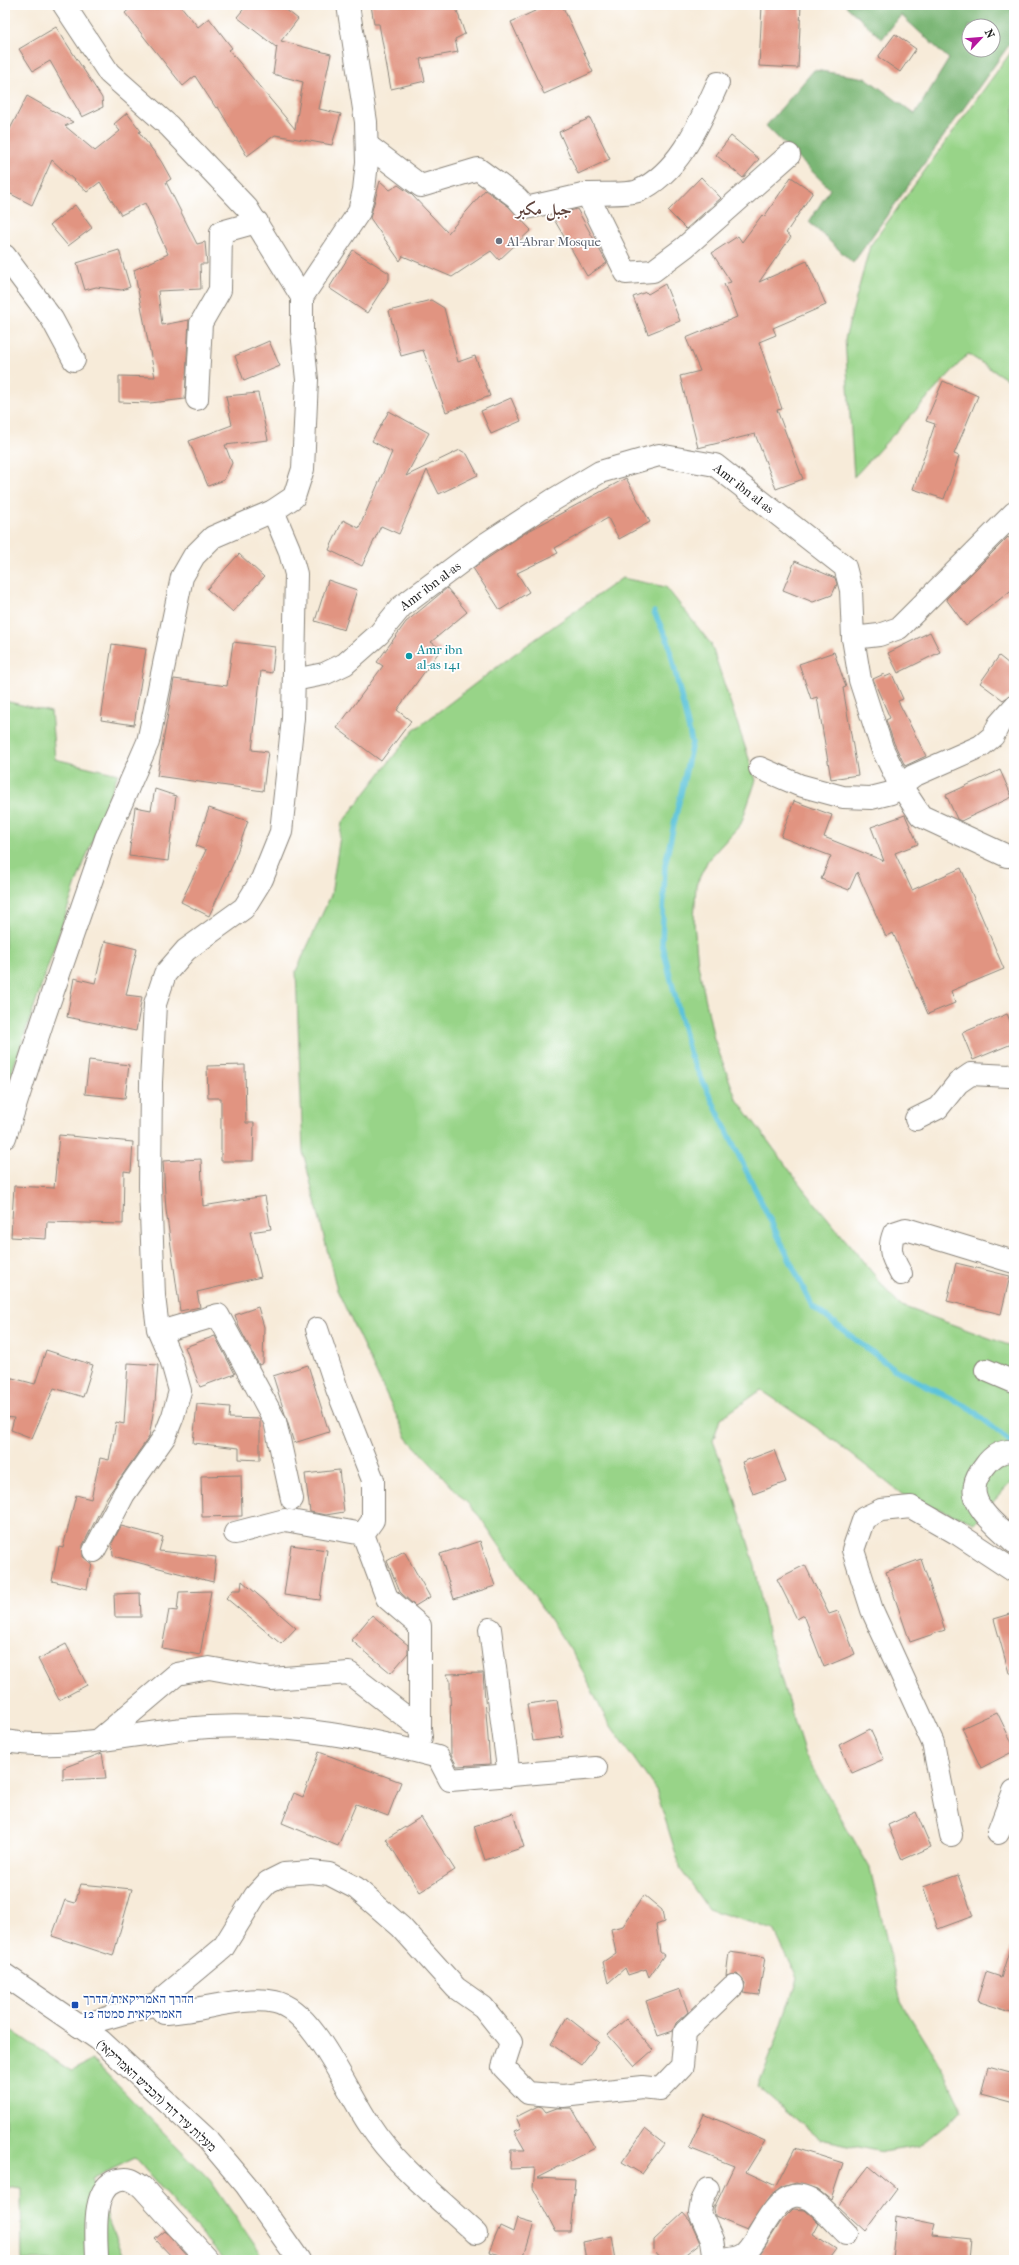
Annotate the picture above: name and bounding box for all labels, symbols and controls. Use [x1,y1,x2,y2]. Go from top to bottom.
north arrow [961,18,1001,58]
text: N [982,27,997,41]
district label: جبل مكبر [514,199,572,221]
place label: Al-Abrar Mosque [506,234,602,249]
marker: Al-Abrar Mosque [494,236,504,246]
street label: Amr ibn al-as [710,459,777,517]
street label: Amr ibn al-as [396,558,464,614]
place label: Amr ibn al-as 141 [416,642,463,672]
marker: Amr ibn al-as 141 [404,651,414,661]
place label: הדרך האמריקאית/הדרך האמריקאית סמטה 12 [83,1991,194,2021]
marker: הדרך האמריקאית/הדרך האמריקאית סמטה 12 [70,2000,80,2010]
street label: מעלות עיר דוד (הכביש האמריקאי) [94,2036,220,2155]

